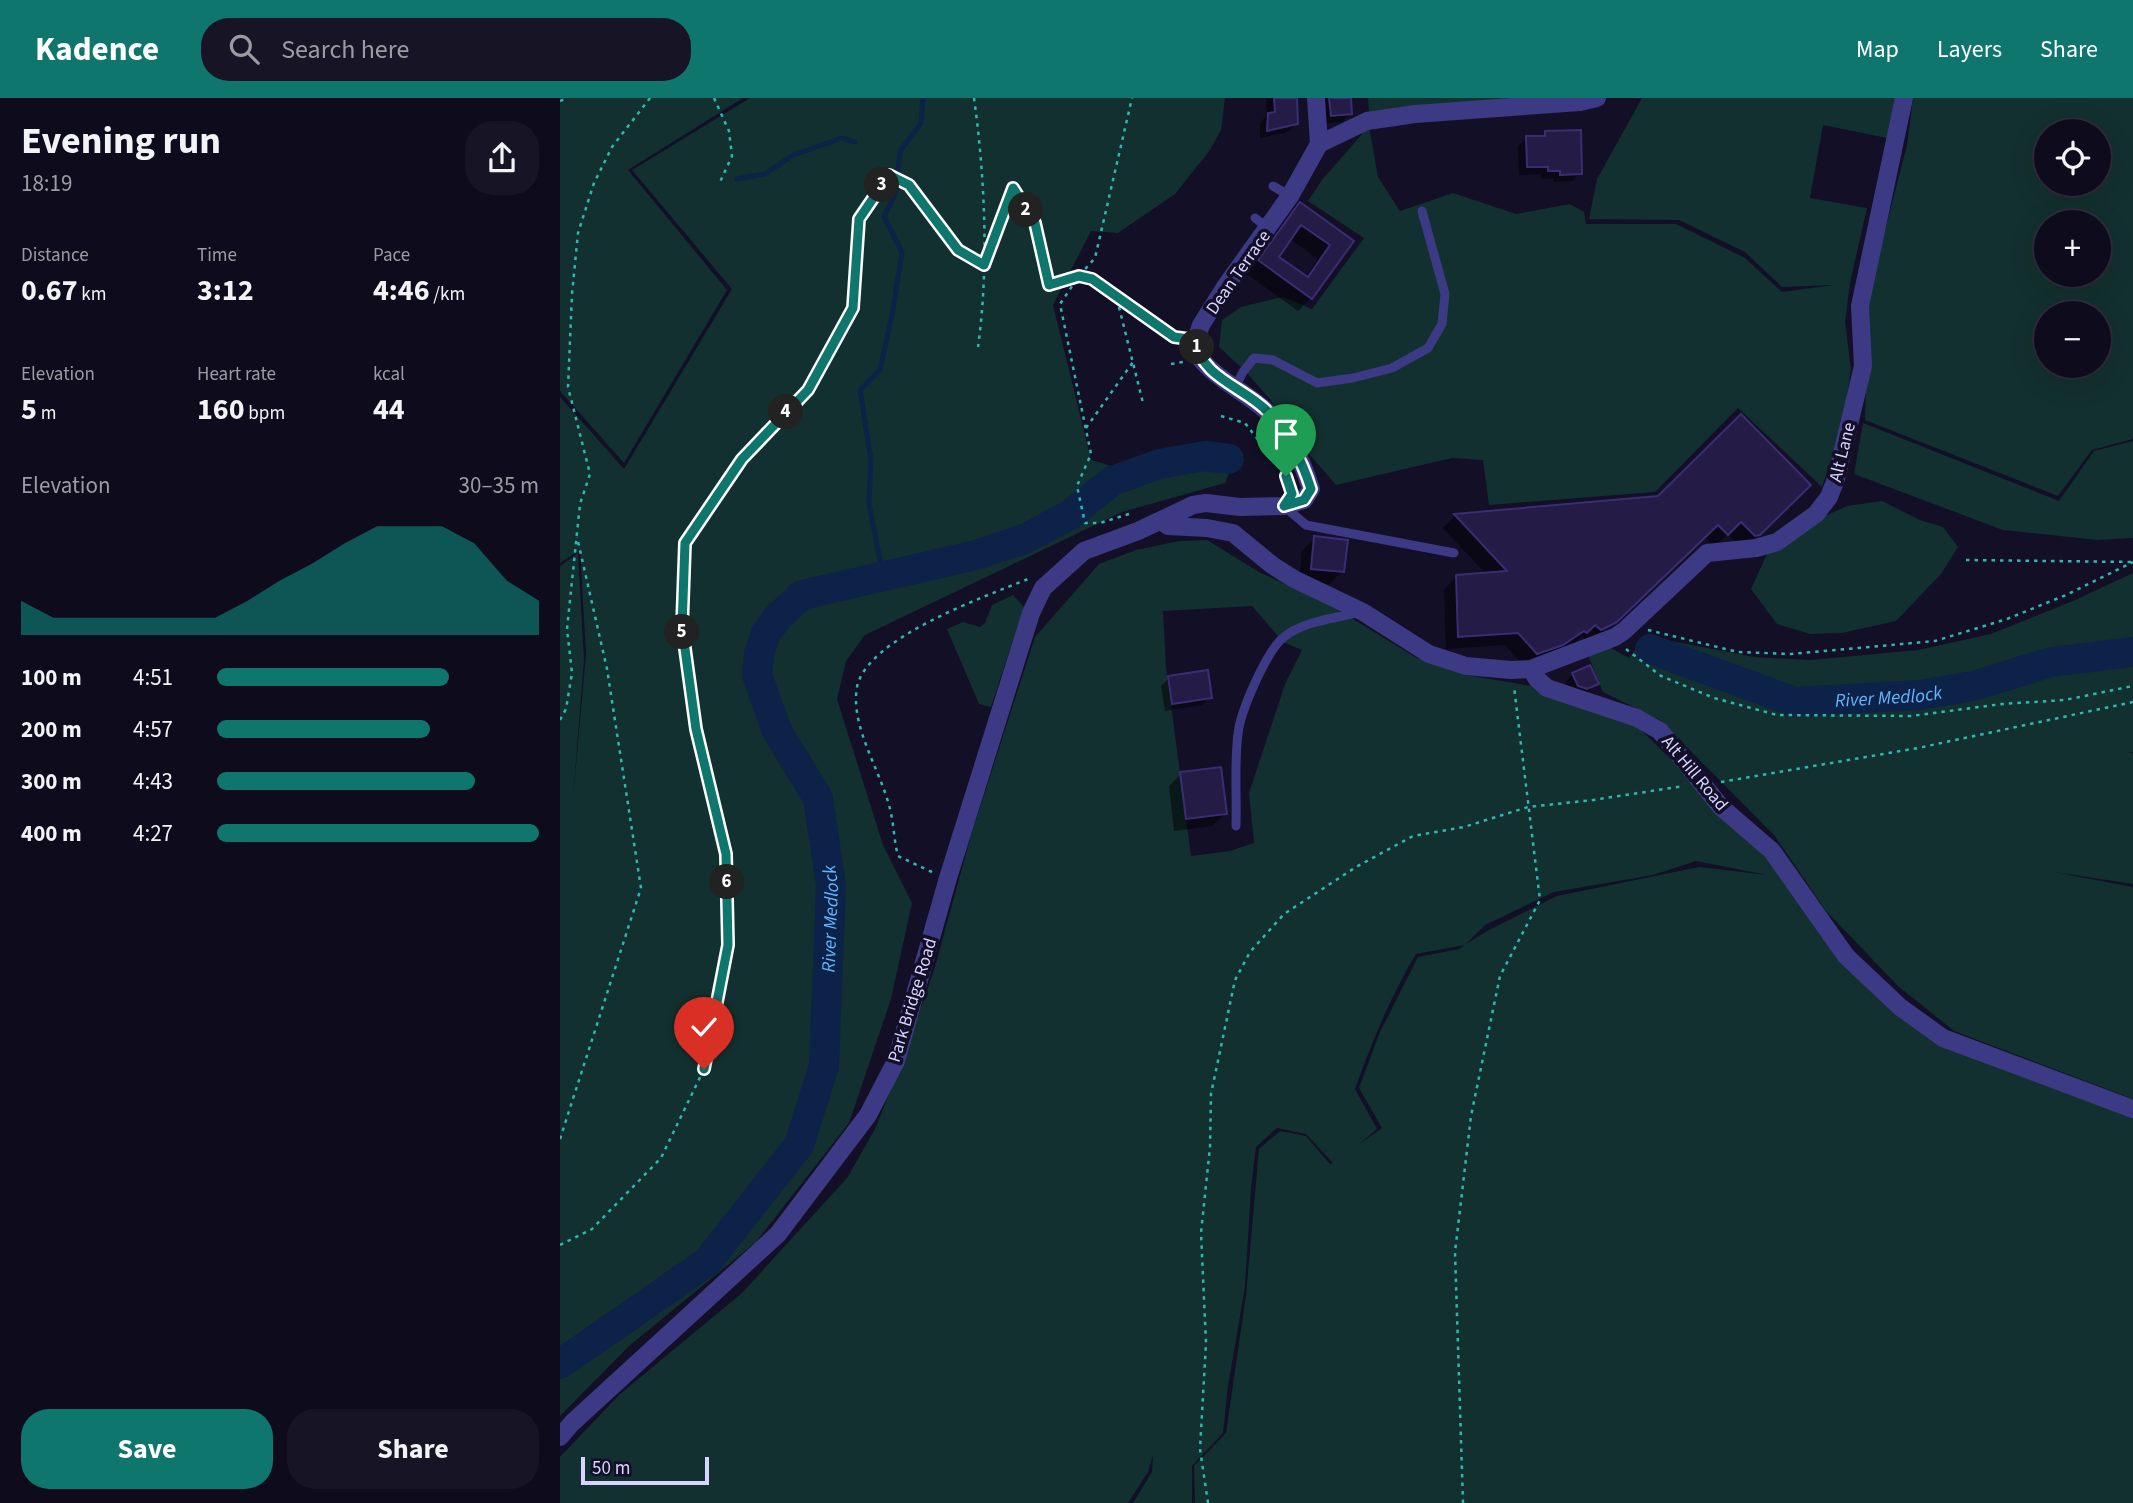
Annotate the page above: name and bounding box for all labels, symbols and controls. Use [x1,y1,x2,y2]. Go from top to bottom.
search box [201,18,691,81]
text: Kadence [35,26,159,73]
icon: search [225,30,263,68]
text: Search here [281,31,409,68]
text: Map [1856,32,1899,67]
text: Layers [1937,32,2002,67]
text: Share [2040,32,2098,67]
text: Evening run [21,114,221,168]
map controls [2034,119,2111,378]
button: locate [2034,119,2111,196]
button: share [465,121,539,195]
text: 18:19 [21,167,72,200]
pin: 3 [864,168,900,202]
text: 3 [876,171,887,198]
pin: 2 [1008,192,1044,228]
text: 2 [1020,196,1031,223]
button: + [2034,210,2111,287]
street label: Dean Terrace [1200,225,1277,319]
text: Distance [21,242,89,269]
text: Time [197,242,237,269]
text: Pace [373,242,410,269]
text: 0.67 [21,269,78,312]
text: 3:12 [197,269,254,312]
text: 4:46 [373,269,430,312]
text: km [78,281,107,308]
text: /km [430,281,465,308]
button: − [2034,301,2111,378]
pin: 1 [1180,330,1214,364]
text: 1 [1191,333,1202,360]
text: Elevation [21,361,95,388]
text: Heart rate [197,361,276,388]
text: kcal [373,361,405,388]
text: 5 [21,388,37,431]
text: 160 [197,388,245,431]
text: 44 [373,388,405,431]
pin: 4 [768,394,804,430]
text: 4 [780,398,791,425]
text: m [37,400,56,427]
text: bpm [245,400,285,427]
pin [1256,404,1316,476]
icon: arrive [1267,415,1305,453]
street label: Alt Lane [1823,420,1862,485]
text: Elevation [21,469,111,502]
text: 30–35 m [459,469,539,502]
pin: 5 [664,614,700,650]
text: 5 [676,618,687,645]
text: 100 m [21,661,82,694]
text: 4:51 [133,661,173,694]
water label: River Medlock [1834,679,1945,715]
text: 200 m [21,713,82,746]
text: 4:57 [133,713,173,746]
street label: Alt Hill Road [1656,730,1734,816]
text: 300 m [21,765,82,798]
text: 4:43 [133,765,173,798]
text: 400 m [21,817,82,850]
text: 4:27 [133,817,173,850]
water label: River Medlock [816,862,846,973]
pin: 6 [710,864,744,900]
text: 6 [721,868,732,895]
street label: Park Bridge Road [882,935,943,1065]
pin [674,997,734,1069]
icon: check [685,1008,723,1046]
button: Save [21,1409,273,1489]
button: Share [287,1409,539,1489]
scale bar [581,1454,709,1486]
text: 50 m [592,1455,630,1482]

